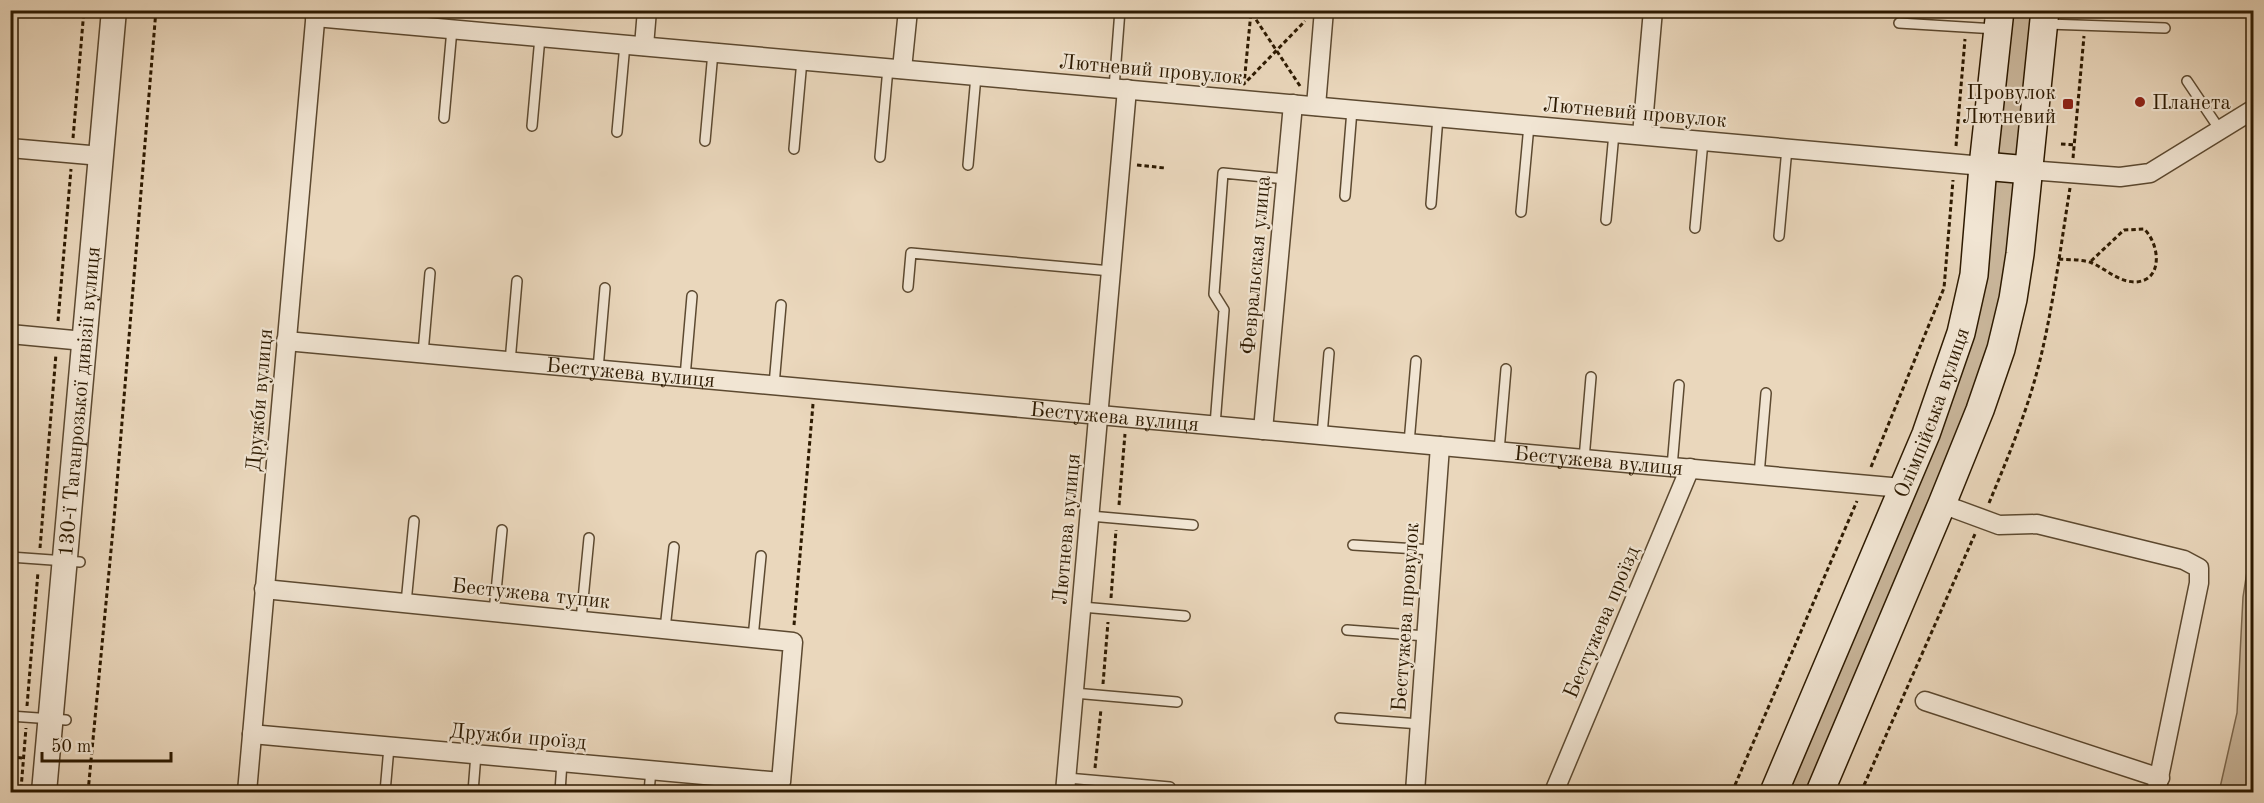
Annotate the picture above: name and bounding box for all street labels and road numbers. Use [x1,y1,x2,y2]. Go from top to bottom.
street label: Лютневий провулок [1058,52,1244,89]
street label: Лютневий провулок [1542,95,1728,132]
street label: Февральская улица [1238,175,1275,356]
street label: 130-ї Таганрозької дивізії вулиця [56,246,105,558]
street label: Олімпійська вулиця [1891,325,1974,501]
street label: Дружби вулиця [244,328,277,472]
street label: Бестужева вулиця [545,356,716,392]
street label: Бестужева вулиця [1029,400,1200,436]
street label: Бестужева вулиця [1513,444,1684,480]
street label: Лютнева вулиця [1050,452,1085,606]
street label: Бестужева провулок [1389,521,1424,712]
street label: Бестужева проїзд [1561,543,1644,702]
street label: Бестужева тупик [450,576,612,613]
street label: Дружби проїзд [449,721,588,754]

